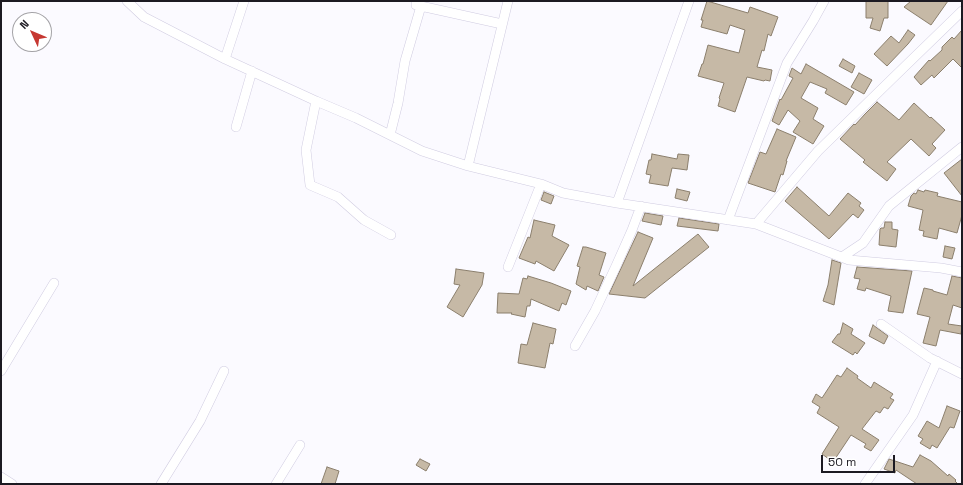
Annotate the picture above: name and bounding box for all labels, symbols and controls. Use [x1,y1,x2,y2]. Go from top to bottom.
north arrow [12,12,52,52]
text: N [16,17,32,32]
scale bar [823,447,897,473]
text: 50 m [828,454,856,470]

